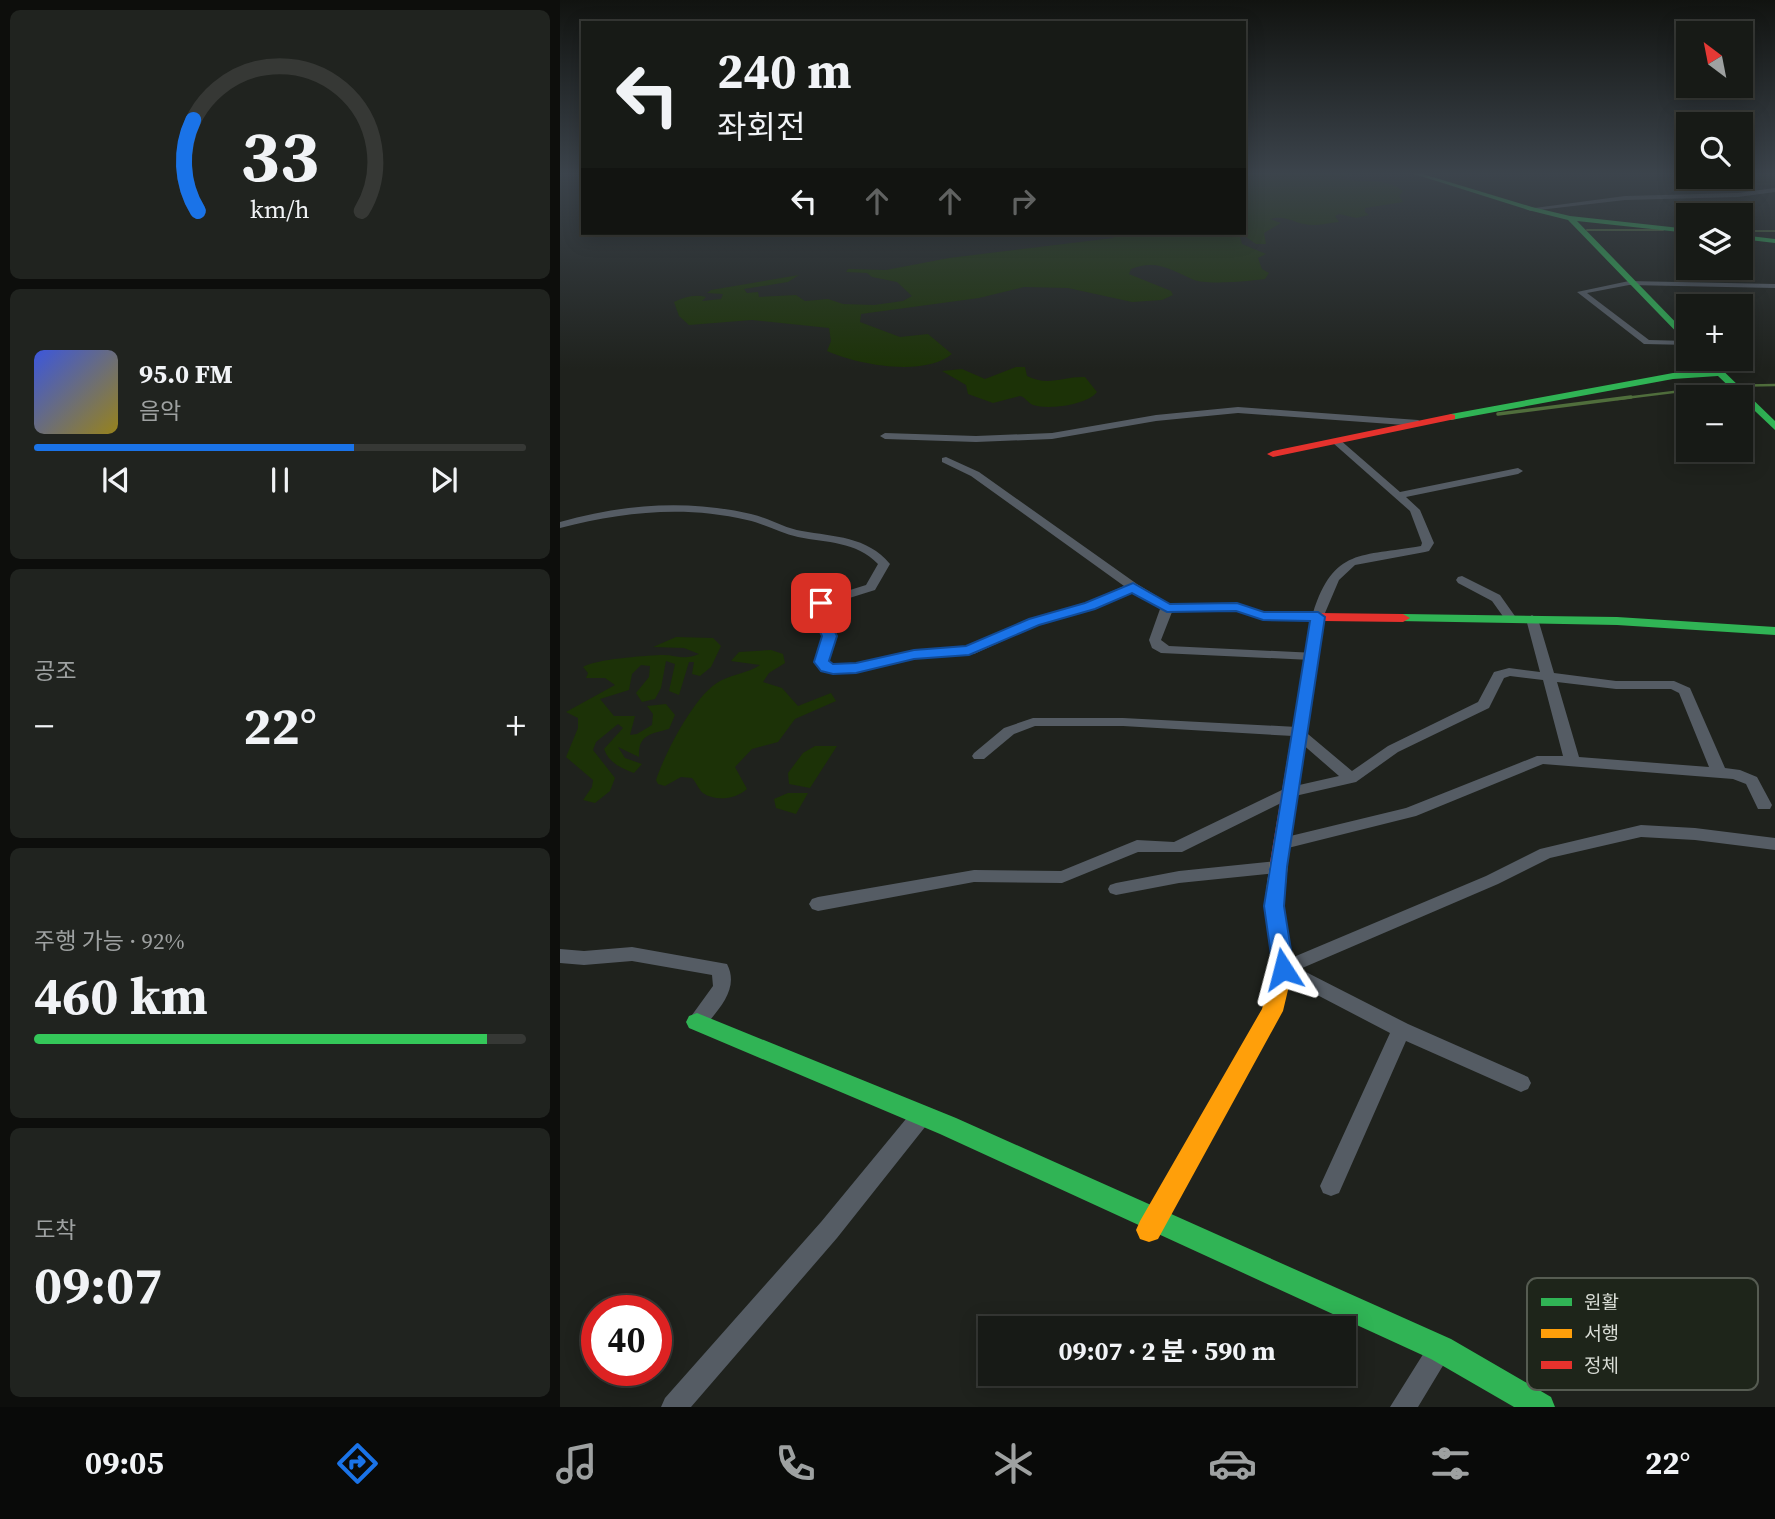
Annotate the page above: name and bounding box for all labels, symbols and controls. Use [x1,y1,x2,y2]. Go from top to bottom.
north arrow [1676,21,1754,98]
map controls [1676,21,1753,462]
text: 240 m [717,37,852,104]
icon: left [602,49,693,140]
text: 좌회전 [717,105,805,149]
text: 33 [241,106,319,205]
button: search [1676,112,1753,189]
icon: left [785,182,823,220]
icon: ahead [858,182,896,220]
icon: ahead [931,182,969,220]
icon: right [1004,182,1042,220]
text: km/h [250,192,310,226]
button: layers [1676,203,1753,280]
button: + [1676,294,1753,371]
text: 95.0 FM [139,356,233,392]
button: − [1676,385,1753,462]
text: 음악 [139,395,181,427]
icon: previous [97,461,135,499]
icon: pause [261,461,299,499]
icon: next [425,461,463,499]
pin [791,573,851,633]
icon: arrive [802,584,840,622]
text: 공조 [34,655,76,687]
text: 22° [243,690,317,761]
text: − [34,700,54,752]
text: + [506,700,526,752]
text: 주행 가능 · 92% [34,925,185,957]
position arrow [1246,932,1320,1006]
text: 460 km [34,960,208,1031]
text: 도착 [34,1214,76,1246]
text: 09:07 [34,1249,162,1320]
legend [1527,1278,1758,1390]
text: 원활 [1584,1289,1619,1315]
speed limit sign: 40 [581,1295,672,1386]
text: 서행 [1584,1320,1619,1346]
text: 09:07 · 2 분 · 590 m [1058,1333,1276,1369]
text: 정체 [1584,1352,1619,1378]
icon: directions [333,1439,382,1488]
icon: music [552,1439,601,1488]
icon: phone [771,1439,820,1488]
icon: climate [989,1439,1038,1488]
icon: car [1208,1439,1257,1488]
icon: filters [1426,1439,1475,1488]
text: 09:05 [85,1441,164,1485]
text: 22° [1645,1441,1690,1485]

